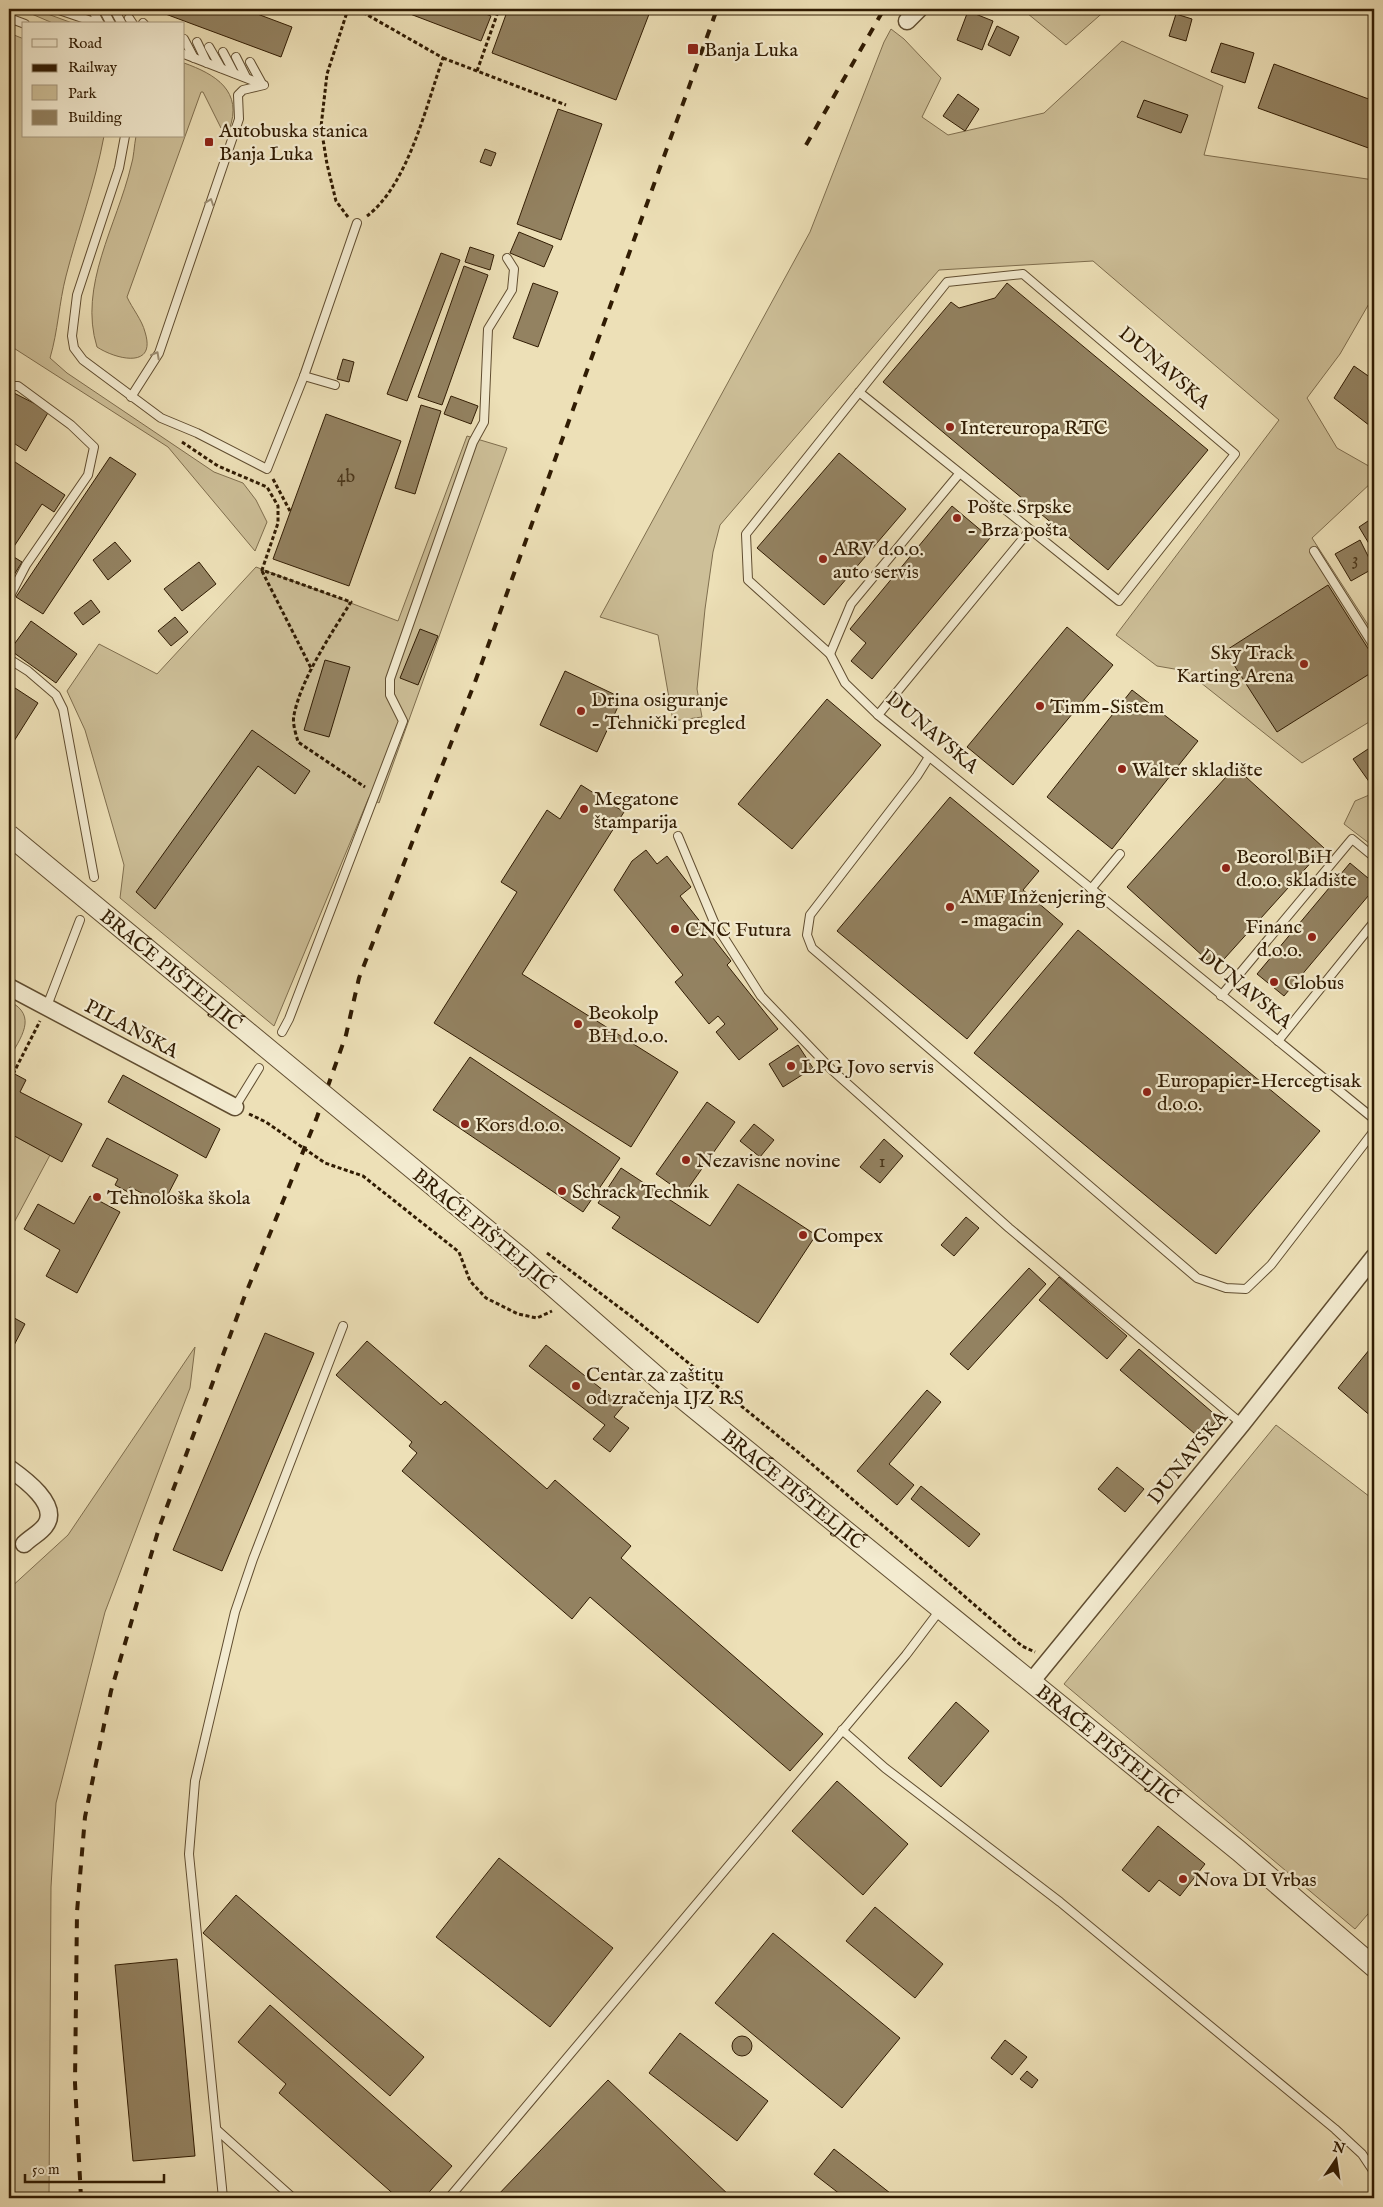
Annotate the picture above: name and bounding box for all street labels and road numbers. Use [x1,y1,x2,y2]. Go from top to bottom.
street label: DUNAVSKA [1113,321,1215,415]
street label: DUNAVSKA [880,687,984,780]
street label: BRAĆE PIŠTELJIĆ [94,904,247,1037]
street label: DUNAVSKA [1193,944,1297,1035]
street label: PILANSKA [80,994,183,1065]
street label: BRAĆE PIŠTELJIĆ [407,1164,559,1297]
street label: DUNAVSKA [1143,1406,1234,1510]
street label: BRAĆE PIŠTELJIĆ [716,1424,870,1556]
street label: BRAĆE PIŠTELJIĆ [1030,1680,1184,1811]

